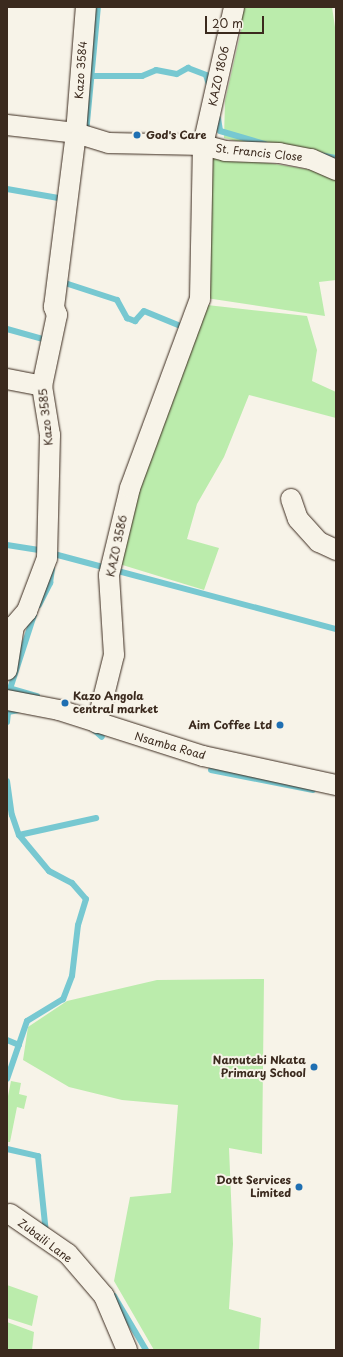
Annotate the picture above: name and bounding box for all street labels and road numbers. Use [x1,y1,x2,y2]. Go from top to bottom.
street label: Kazo 3584 [72,41,90,99]
street label: KAZO 1806 [206,44,232,108]
street label: St. Francis Close [214,142,304,164]
street label: Kazo 3585 [36,388,56,446]
street label: KAZO 3586 [104,513,130,579]
street label: Nsamba Road [133,729,207,763]
street label: Zubaili Lane [15,1216,75,1266]

